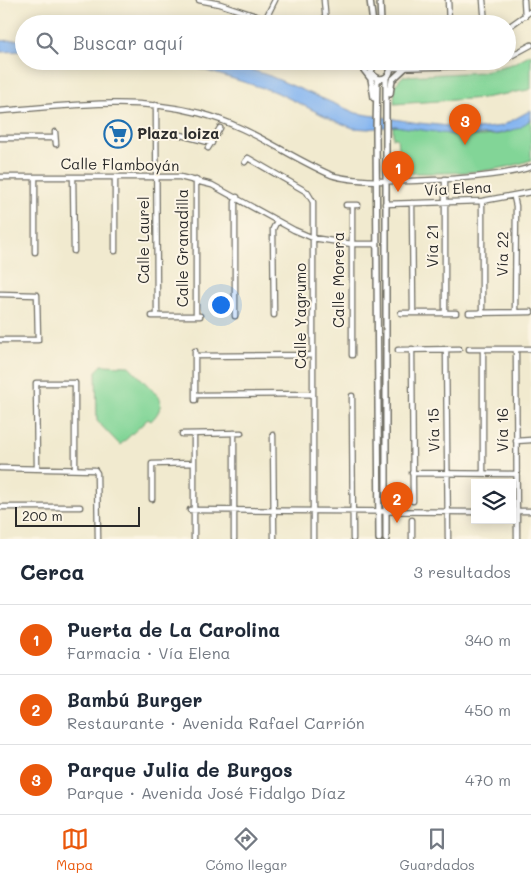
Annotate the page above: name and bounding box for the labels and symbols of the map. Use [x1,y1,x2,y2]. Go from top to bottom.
pin: 3 [449,104,481,145]
supermarket icon: Plaza loiza [103,119,133,149]
place label: Plaza loiza [137,123,220,143]
pin: 1 [382,151,414,192]
street label: Calle Flamboyán [60,153,180,175]
street label: Vía Elena [424,176,492,200]
street label: Calle Granadilla [172,189,192,307]
street label: Calle Laurel [133,196,153,284]
street label: Vía 21 [422,224,442,268]
street label: Vía 22 [492,231,512,277]
street label: Calle Morera [328,232,348,328]
street label: Calle Yagrumo [290,263,310,369]
your location [208,292,234,318]
street label: Vía 15 [423,408,443,452]
street label: Vía 16 [492,408,512,452]
pin: 2 [381,482,413,523]
scale bar [15,504,140,527]

